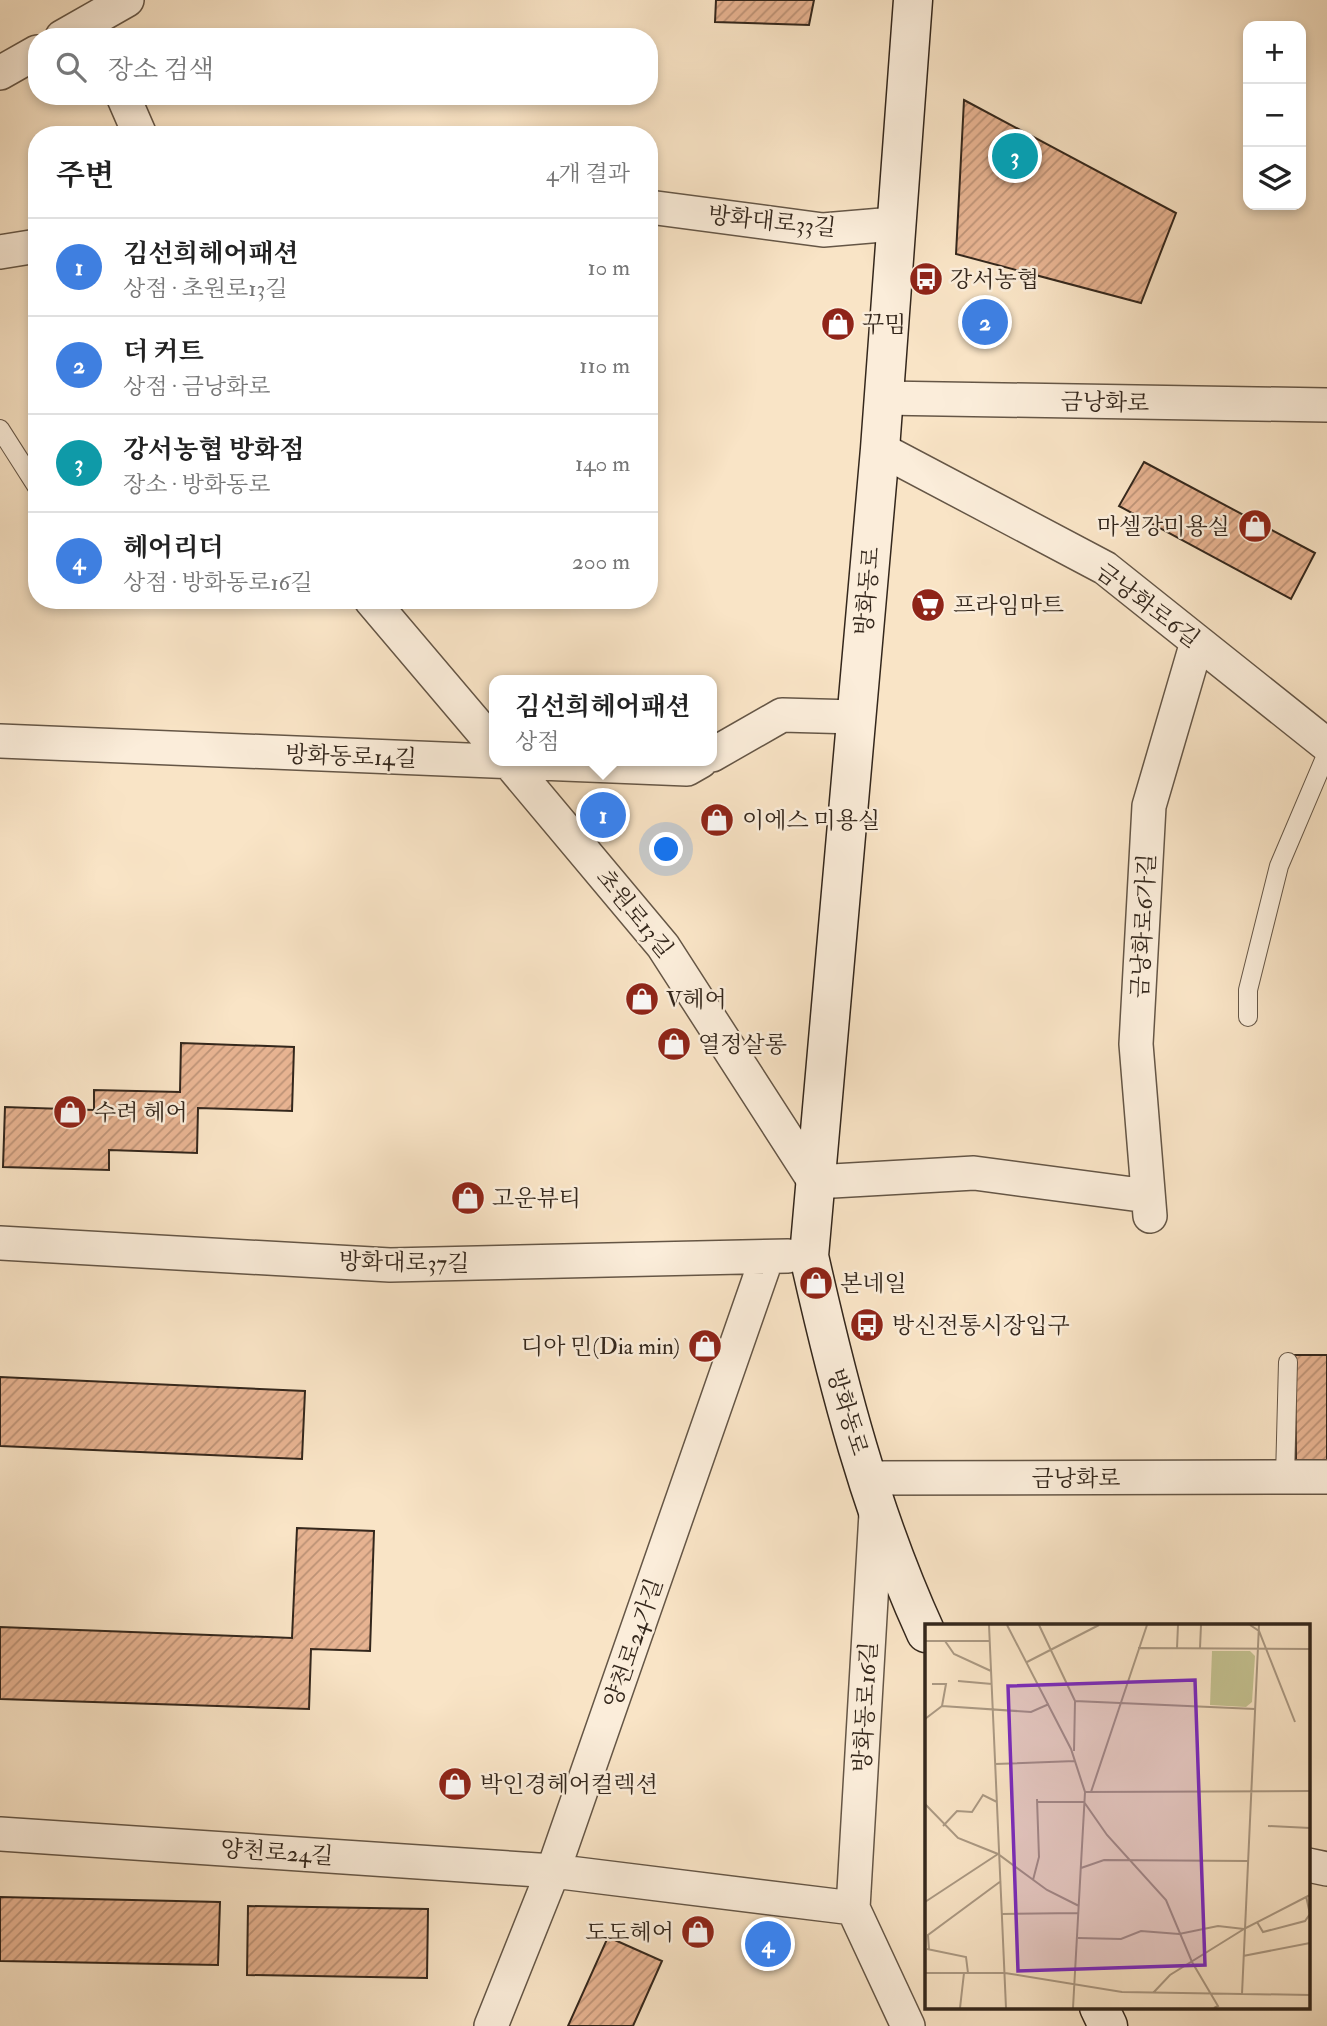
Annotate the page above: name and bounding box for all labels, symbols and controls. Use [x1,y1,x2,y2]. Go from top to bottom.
map controls [1243,21,1306,210]
button: + [1243,21,1306,84]
search box [28,28,658,105]
icon: search [52,48,90,86]
text: 장소 검색 [108,54,214,86]
button: − [1243,84,1306,147]
pin: 3 [992,130,1038,182]
button: layers [1243,147,1306,210]
text: 주변 [56,157,114,194]
text: 4개 결과 [546,159,630,188]
street label: 방화대로33길 [706,200,837,243]
text: 김선희헤어패션 [123,238,299,270]
text: 1 [75,253,83,282]
text: 10 m [587,253,630,282]
bus stop icon: 강서농협 [907,260,945,298]
place label: 강서농협 [950,265,1039,294]
text: 상점 · 초원로13길 [123,274,288,303]
pin: 2 [962,296,1008,348]
shop icon: 꾸밈 [819,305,857,343]
place label: 꾸밈 [862,310,906,339]
text: 더 커트 [123,336,204,368]
text: 2 [73,351,85,380]
text: 110 m [579,351,630,380]
text: 상점 · 금낭화로 [123,372,271,401]
street label: 금낭화로 [1060,387,1150,418]
text: 강서농협 방화점 [123,434,304,466]
text: 3 [75,449,83,478]
text: 140 m [575,449,630,478]
text: 장소 · 방화동로 [123,470,271,499]
shop icon: 마셀강미용실 [1236,507,1274,545]
place label: 마셀강미용실 [1097,512,1230,541]
text: 헤어리더 [123,532,223,564]
street label: 방화동로 [849,546,886,637]
text: 4 [73,547,85,576]
text: 200 m [572,547,630,576]
street label: 금낭화로6길 [1090,557,1205,654]
text: 상점 · 방화동로16길 [123,568,312,597]
supermarket icon: 프라임마트 [909,586,947,624]
place label: 프라임마트 [953,591,1064,620]
popup [489,675,717,766]
text: 김선희헤어패션 [515,691,691,723]
text: 상점 [515,727,560,756]
street label: 방화동로14길 [285,740,417,773]
pin: 1 [580,789,626,841]
shop icon: 이에스 미용실 [698,801,736,839]
place label: 이에스 미용실 [742,806,880,835]
your location [649,832,683,866]
street label: 금낭화로6가길 [1125,853,1162,999]
street label: 초원로13길 [590,863,679,964]
shop icon: V헤어 [623,980,661,1018]
place label: V헤어 [666,985,727,1014]
shop icon: 열정살롱 [655,1025,693,1063]
place label: 열정살롱 [698,1030,787,1059]
shop icon: 수려 헤어 [51,1093,89,1131]
place label: 수려 헤어 [94,1098,188,1127]
shop icon: 고운뷰티 [449,1179,487,1217]
place label: 고운뷰티 [492,1184,581,1213]
street label: 방화대로37길 [339,1247,469,1278]
shop icon: 본네일 [797,1264,835,1302]
place label: 본네일 [840,1269,907,1298]
bus stop icon: 방신전통시장입구 [848,1306,886,1344]
place label: 방신전통시장입구 [892,1311,1070,1340]
shop icon: 디아 민(Dia min) [686,1327,724,1365]
place label: 디아 민(Dia min) [521,1332,680,1361]
street label: 방화동로 [821,1365,874,1459]
street label: 금낭화로 [1032,1464,1120,1493]
street label: 양천로24가길 [598,1575,669,1712]
inset map [925,1624,1310,2008]
street label: 방화동로16길 [848,1641,883,1773]
shop icon: 박인경헤어컬렉션 [436,1765,474,1803]
place label: 박인경헤어컬렉션 [480,1770,658,1799]
street label: 양천로24길 [220,1834,334,1871]
shop icon: 도도헤어 [679,1913,717,1951]
place label: 도도헤어 [585,1918,674,1947]
pin: 4 [745,1918,791,1970]

